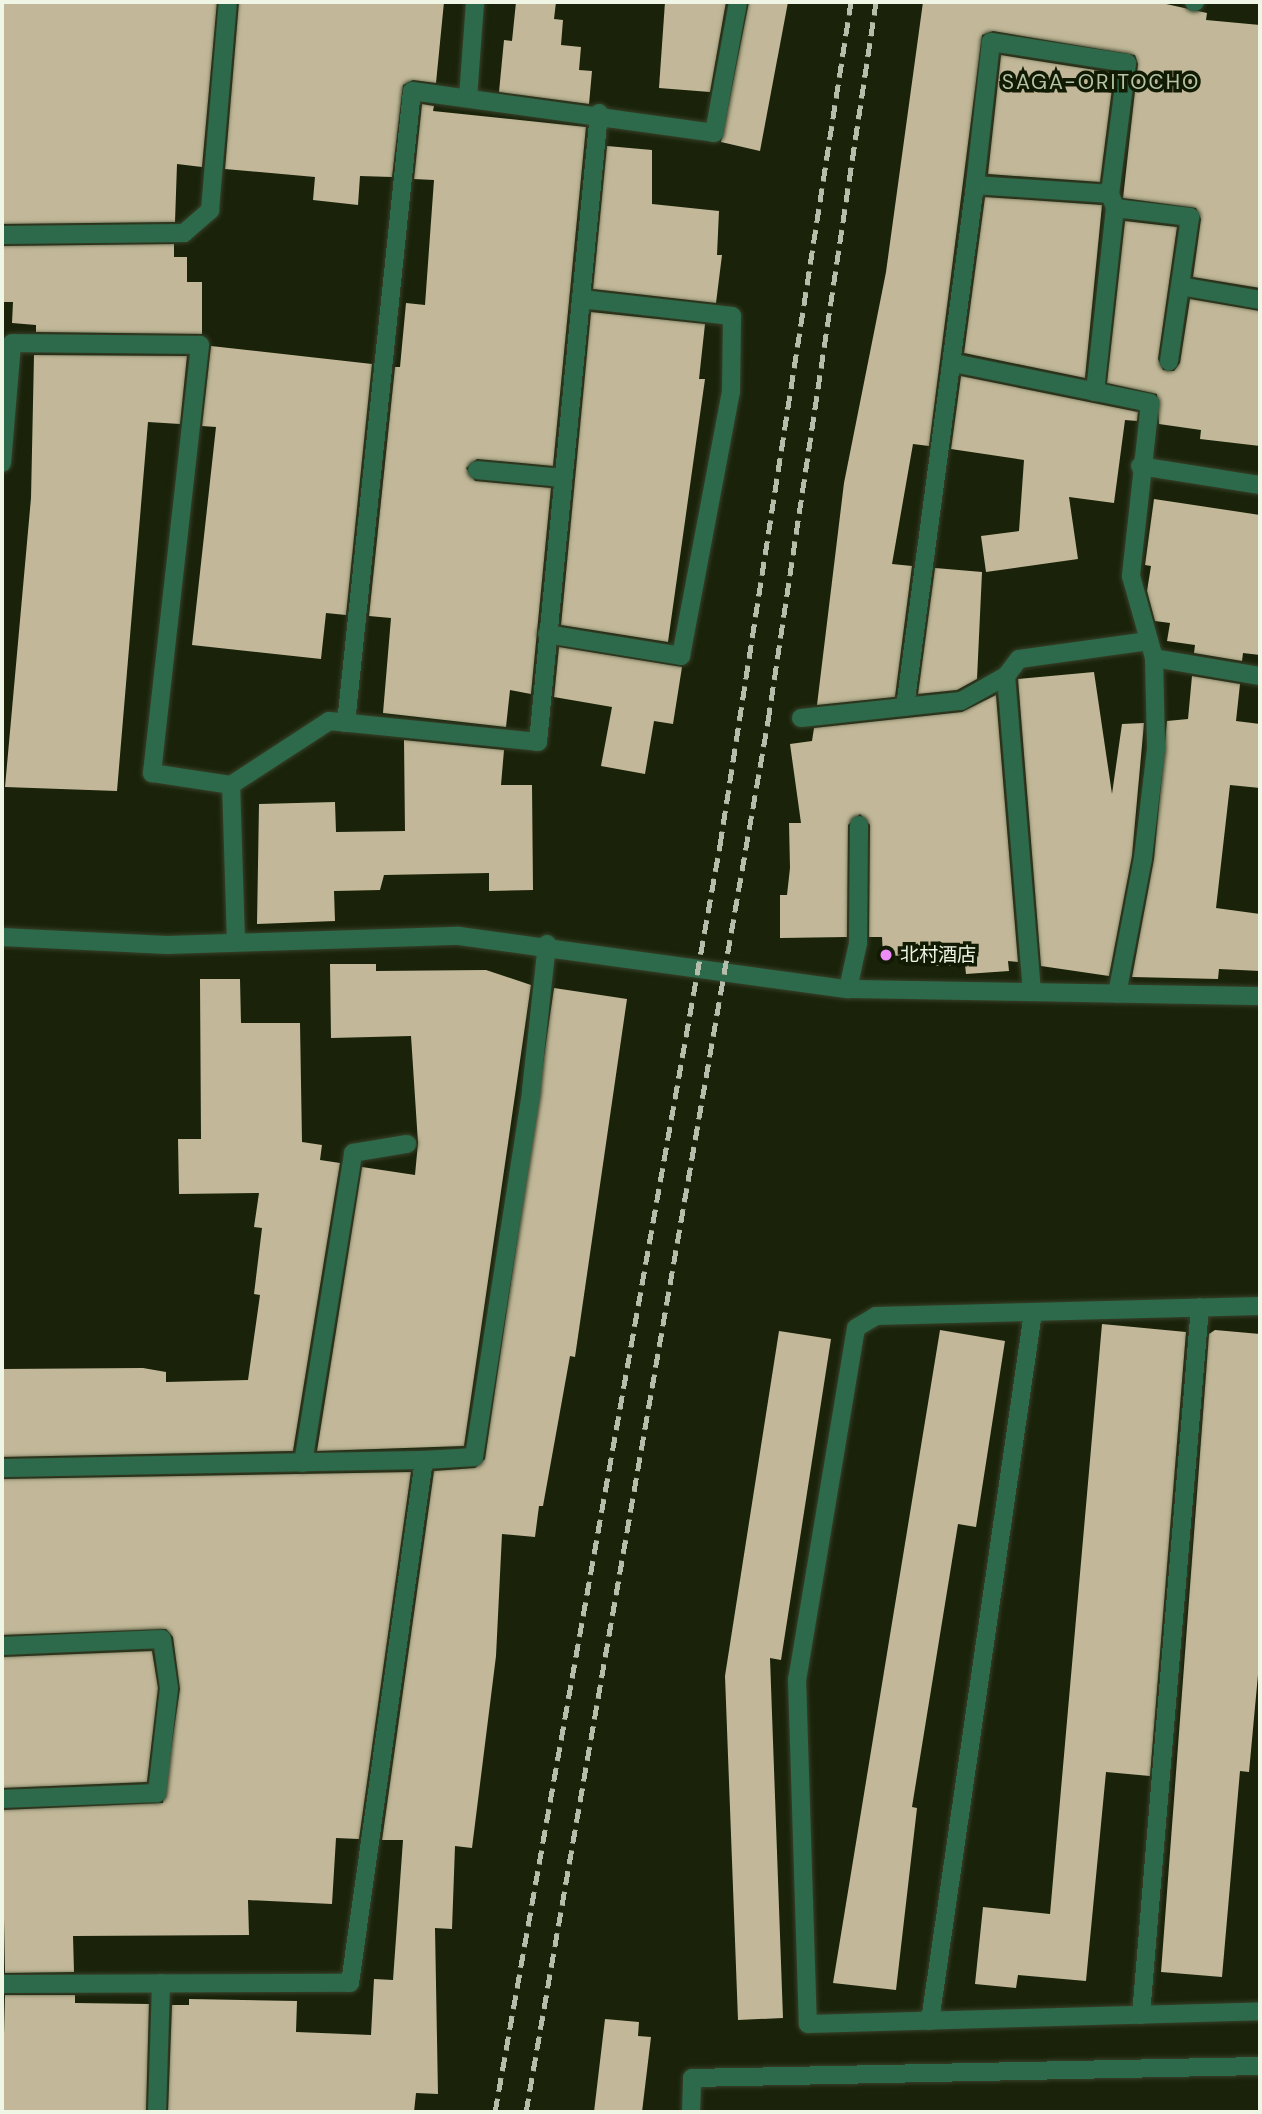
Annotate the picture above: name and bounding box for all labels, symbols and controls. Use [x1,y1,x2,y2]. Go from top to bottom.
district label: SAGA-ORITOCHO [1003,69,1199,95]
place label: 北村酒店 [900,944,976,966]
marker: 北村酒店 [878,947,894,963]

